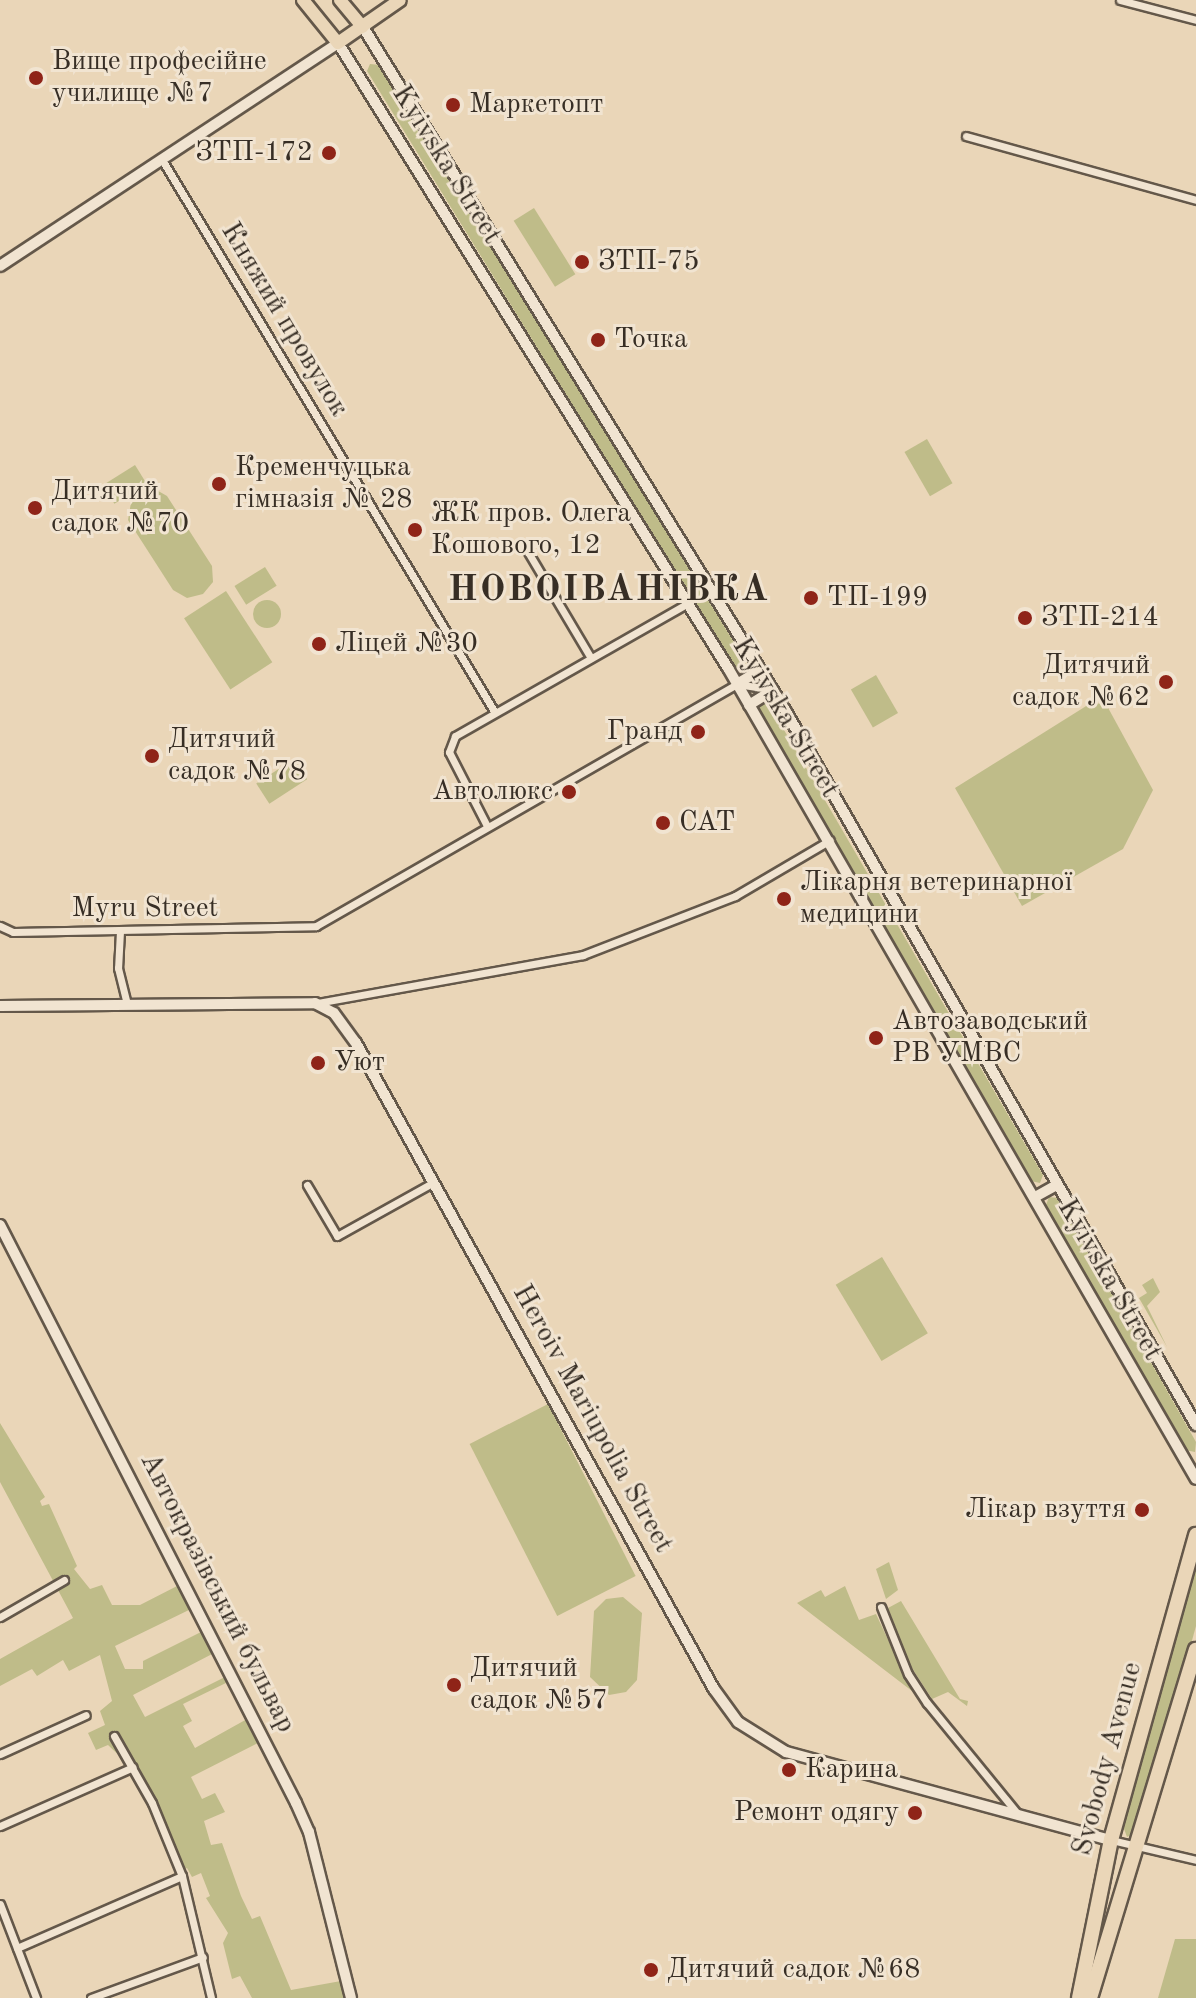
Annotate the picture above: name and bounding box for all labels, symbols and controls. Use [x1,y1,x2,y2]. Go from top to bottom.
place label: Вище професійне училище №7 [52,45,267,111]
marker: Вище професійне училище №7 [27,69,45,87]
street label: Kyivska Street [384,79,508,251]
place label: Маркетопт [469,88,603,122]
marker: Маркетопт [444,96,462,114]
place label: ЗТП-172 [195,136,313,170]
marker: ЗТП-172 [320,144,338,162]
street label: Княжий провулок [213,217,355,423]
place label: ЗТП-75 [598,245,700,279]
marker: ЗТП-75 [573,253,591,271]
place label: Точка [614,323,688,357]
marker: Точка [589,331,607,349]
place label: Кременчуцька гімназія № 28 [235,451,412,517]
place label: Дитячий садок №70 [51,475,189,541]
marker: Кременчуцька гімназія № 28 [210,475,228,493]
place label: ЖК пров. Олега Кошового, 12 [431,497,631,563]
marker: Дитячий садок №70 [26,499,44,517]
marker: ЖК пров. Олега Кошового, 12 [406,521,424,539]
district label: НОВОІВАНІВКА [448,570,770,614]
place label: ТП-199 [827,581,928,615]
marker: ТП-199 [802,589,820,607]
place label: ЗТП-214 [1041,601,1159,635]
marker: ЗТП-214 [1016,609,1034,627]
place label: Ліцей №30 [335,627,478,661]
street label: Kyivska Street [724,632,846,804]
marker: Ліцей №30 [310,635,328,653]
place label: Дитячий садок №62 [1012,649,1150,715]
marker: Дитячий садок №62 [1157,673,1175,691]
place label: Гранд [606,715,682,749]
place label: Дитячий садок №78 [168,723,306,789]
marker: Гранд [689,723,707,741]
marker: Дитячий садок №78 [143,747,161,765]
place label: Автолюкс [432,775,553,809]
marker: Автолюкс [560,783,578,801]
place label: САТ [679,806,735,840]
marker: САТ [654,814,672,832]
place label: Лікарня ветеринарної медицини [800,866,1072,932]
marker: Лікарня ветеринарної медицини [775,890,793,908]
street label: Myru Street [72,892,218,926]
place label: Автозаводський РВ УМВС [892,1005,1088,1071]
marker: Автозаводський РВ УМВС [867,1029,885,1047]
place label: Уют [334,1046,385,1080]
marker: Уют [309,1054,327,1072]
street label: Kyivska Street [1049,1193,1169,1367]
street label: Heroiv Mariupolia Street [504,1279,680,1559]
street label: Автокразівський бульвар [132,1448,302,1738]
place label: Лікар взуття [965,1493,1126,1527]
marker: Лікар взуття [1133,1501,1151,1519]
place label: Дитячий садок №57 [470,1652,608,1718]
street label: Svobody Avenue [1066,1658,1150,1860]
marker: Дитячий садок №57 [445,1676,463,1694]
place label: Карина [805,1753,898,1787]
marker: Карина [780,1761,798,1779]
place label: Ремонт одягу [734,1796,899,1830]
marker: Ремонт одягу [906,1804,924,1822]
place label: Дитячий садок №68 [667,1953,920,1987]
marker: Дитячий садок №68 [642,1961,660,1979]

